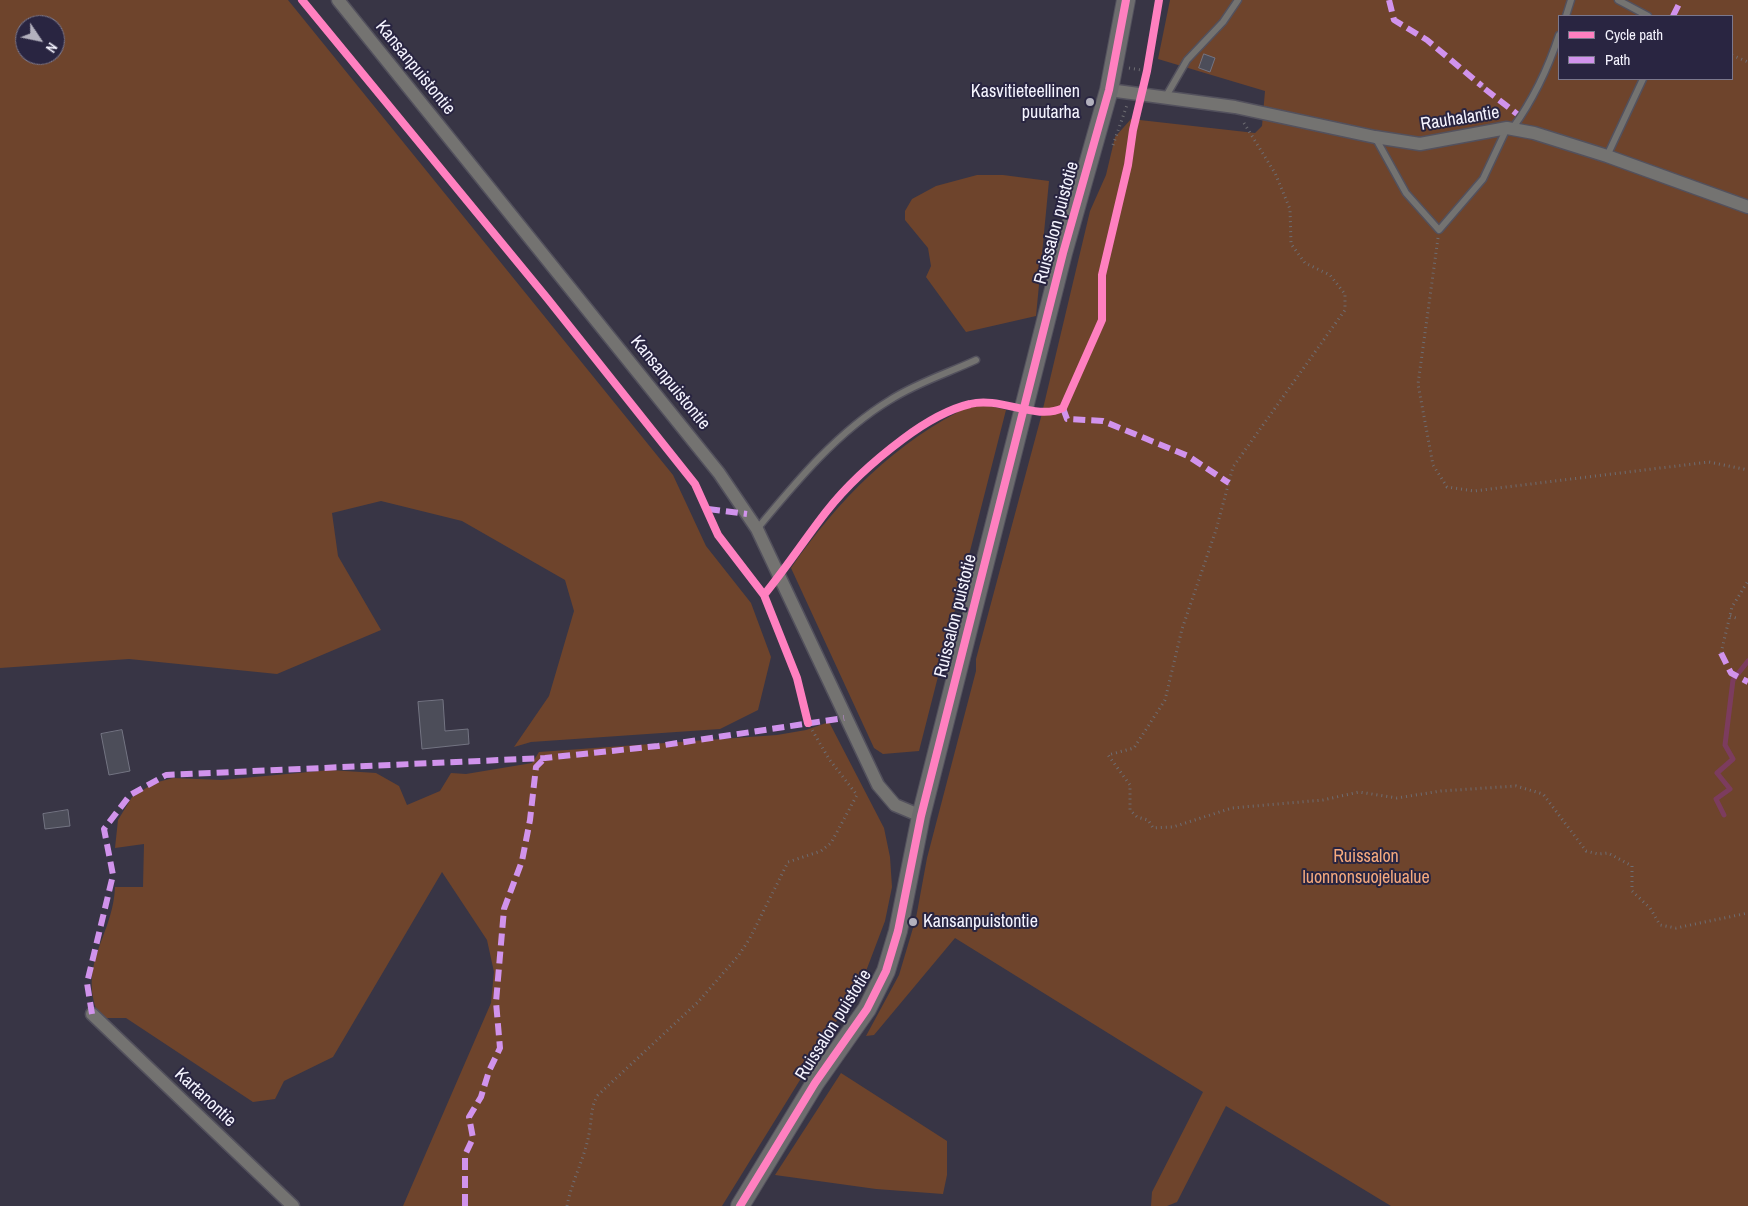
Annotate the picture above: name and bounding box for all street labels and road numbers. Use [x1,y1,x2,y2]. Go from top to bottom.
street label: Kansanpuistontie [370,17,460,119]
street label: Rauhalantie [1419,102,1501,136]
street label: Ruissalon puistotie [1030,159,1084,287]
street label: Kansanpuistontie [625,332,715,434]
street label: Ruissalon puistotie [930,552,982,680]
street label: Ruissalon puistotie [791,966,877,1084]
street label: Kartanontie [170,1064,240,1132]

